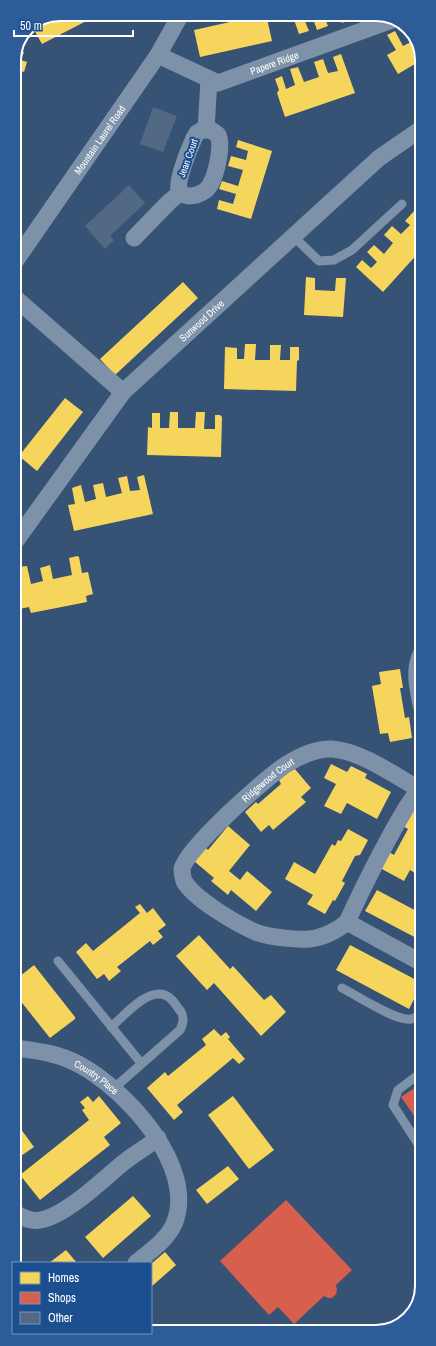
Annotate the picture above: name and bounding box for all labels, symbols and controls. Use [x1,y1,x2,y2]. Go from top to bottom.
scale bar [14,12,133,38]
text: 50 m [20,18,42,34]
street label: Papere Ridge [248,48,301,77]
street label: Mountain Laurel Road [71,103,128,177]
street label: Jean Court [175,136,201,179]
street label: Sunwood Drive [176,296,227,344]
street label: Ridgewood Court [239,754,297,805]
street label: Country Place [72,1057,122,1097]
legend [12,1262,152,1334]
text: Homes [48,1270,79,1286]
text: Shops [48,1290,76,1306]
text: Other [48,1310,73,1326]

